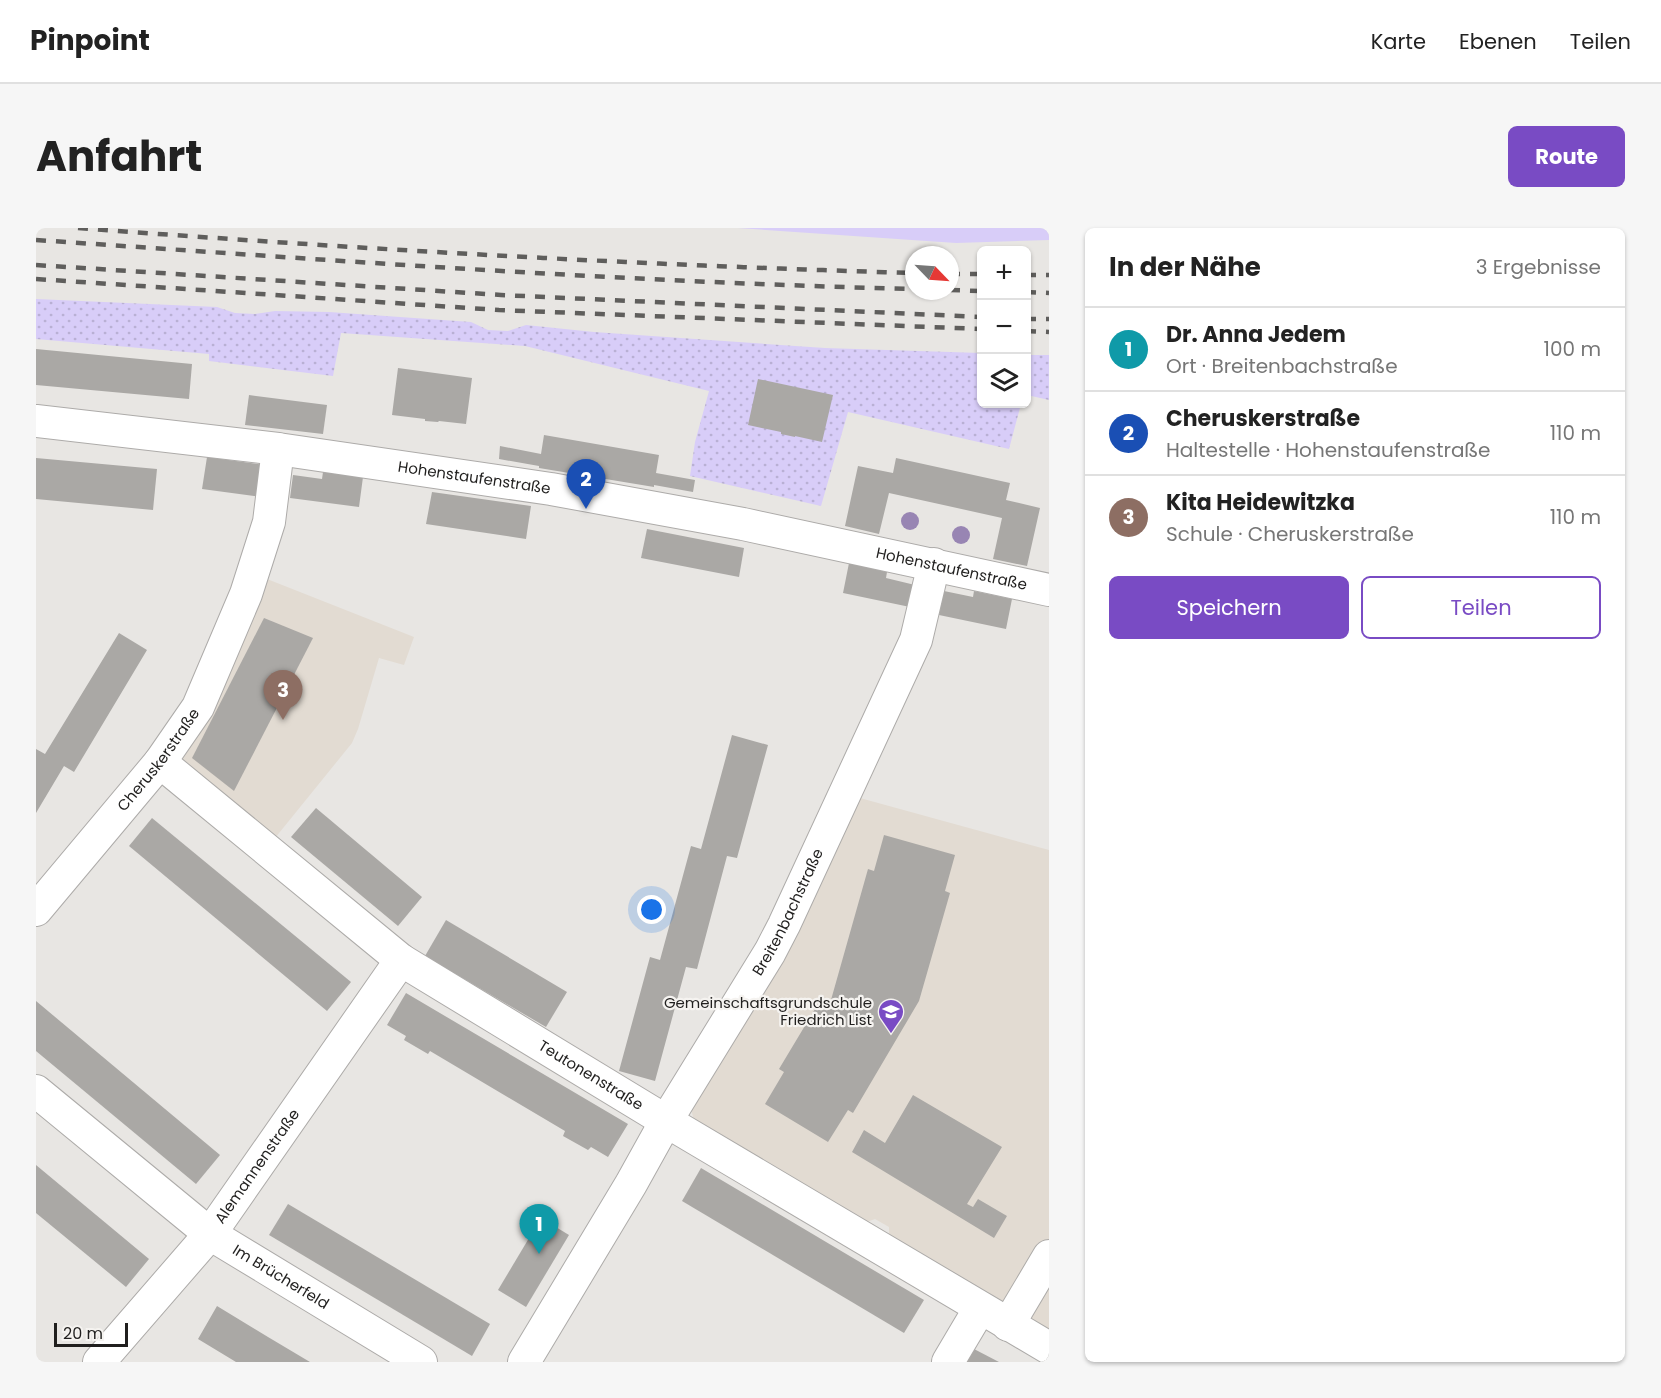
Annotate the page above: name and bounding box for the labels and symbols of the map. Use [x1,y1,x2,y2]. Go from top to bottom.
north arrow [905,246,959,300]
street label: Hohenstaufenstraße [397,456,552,499]
pin: 2 [566,460,606,509]
street label: Hohenstaufenstraße [874,542,1029,595]
pin: 3 [264,670,302,720]
street label: Cheruskerstraße [112,704,204,816]
street label: Breitenbachstraße [747,845,828,979]
your location [637,895,666,924]
place label: Gemeinschaftsgrundschule Friedrich List [664,992,872,1030]
school or university icon: Gemeinschaftsgrundschule Friedrich List [876,997,906,1035]
street label: Teutonenstraße [535,1035,647,1115]
street label: Alemannenstraße [209,1104,304,1228]
pin: 1 [520,1204,558,1254]
street label: Im Brücherfeld [229,1239,333,1314]
scale bar [54,1320,128,1348]

